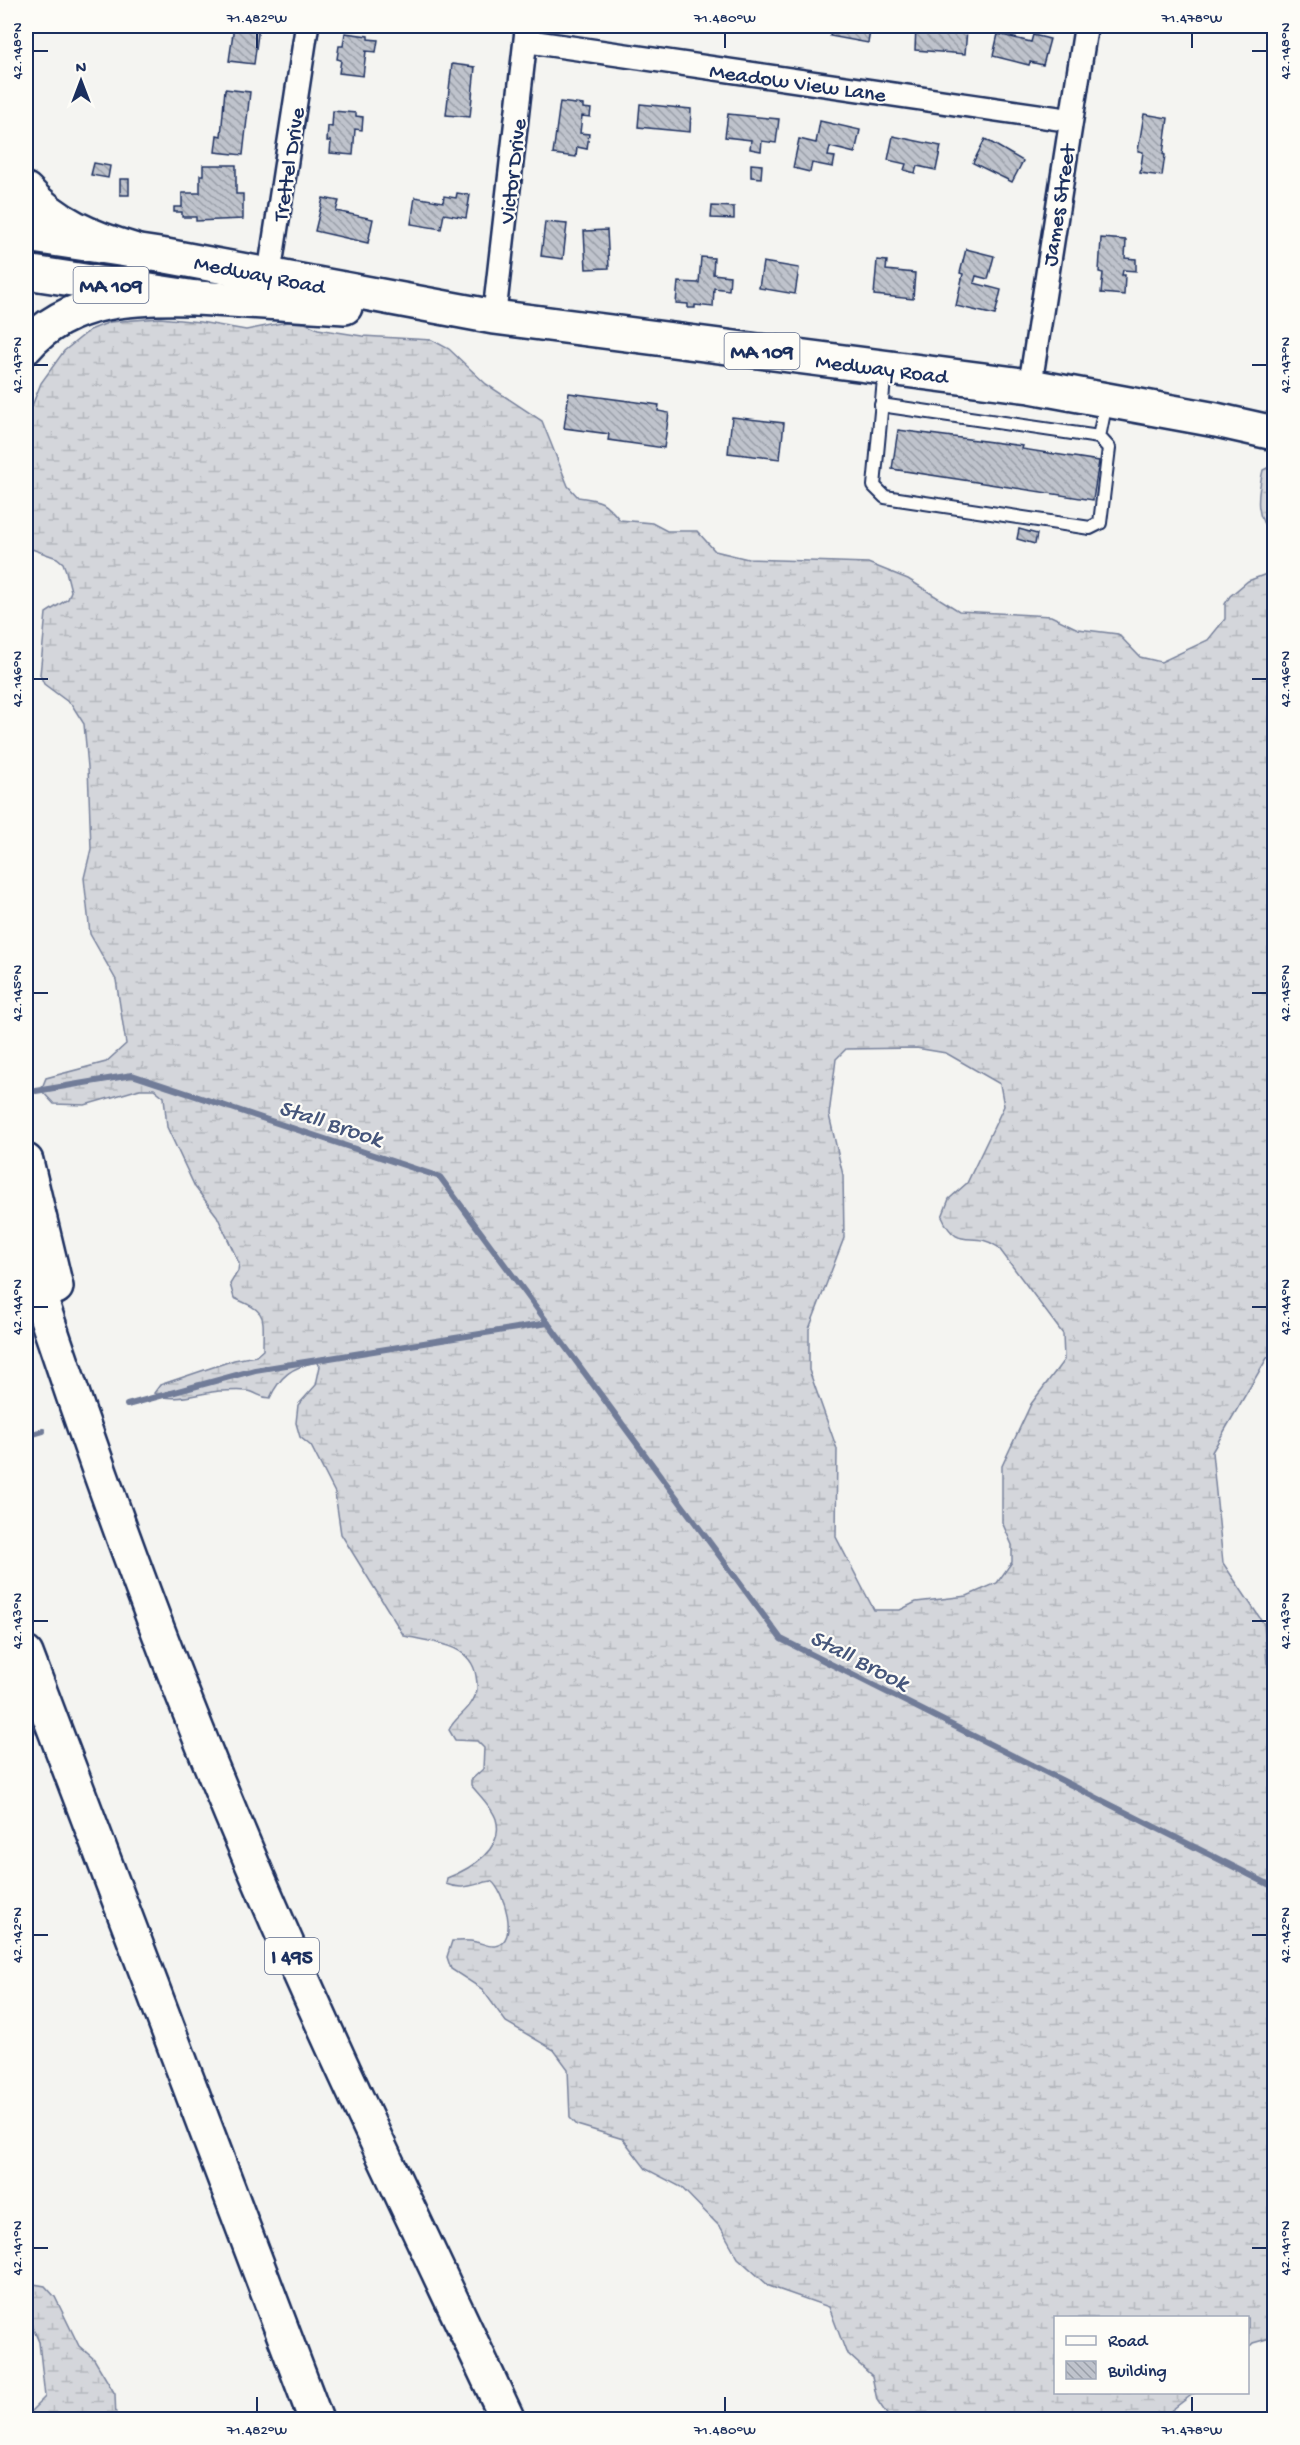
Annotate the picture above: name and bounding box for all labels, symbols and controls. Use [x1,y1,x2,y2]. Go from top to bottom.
text: 71.482°W [226,10,288,28]
text: 71.480°W [693,10,756,28]
text: 71.478°W [1160,10,1223,28]
text: 42.148°N [9,22,27,80]
text: 42.148°N [1277,22,1295,80]
north arrow [51,51,111,111]
text: N [76,60,87,79]
street label: Meadow View Lane [707,60,888,110]
street label: Trettel Drive [269,105,313,225]
street label: Victor Drive [495,117,534,227]
street label: James Street [1039,141,1084,268]
street label: Medway Road [192,251,329,303]
road number: MA 109 [74,267,148,303]
road number: MA 109 [724,333,800,369]
text: 42.147°N [9,336,27,393]
text: 42.147°N [1277,336,1295,393]
street label: Medway Road [814,350,951,392]
text: 42.146°N [9,651,27,707]
text: 42.146°N [1277,651,1295,707]
text: 42.145°N [9,964,27,1021]
text: 42.145°N [1277,964,1295,1021]
water label: Stall Brook [275,1095,387,1156]
text: 42.144°N [9,1279,27,1335]
text: 42.144°N [1277,1279,1295,1335]
text: 42.143°N [9,1592,27,1649]
text: 42.143°N [1277,1592,1295,1649]
water label: Stall Brook [804,1625,915,1700]
text: 42.142°N [9,1907,27,1963]
text: 42.142°N [1277,1907,1295,1963]
road number: I 495 [265,1938,319,1974]
text: 42.141°N [9,2220,27,2275]
text: 42.141°N [1277,2220,1295,2275]
legend [1054,2316,1249,2394]
text: Road [1108,2332,1149,2353]
text: Building [1107,2362,1167,2383]
text: 71.482°W [226,2422,288,2440]
text: 71.480°W [693,2422,756,2440]
text: 71.478°W [1160,2422,1223,2440]

